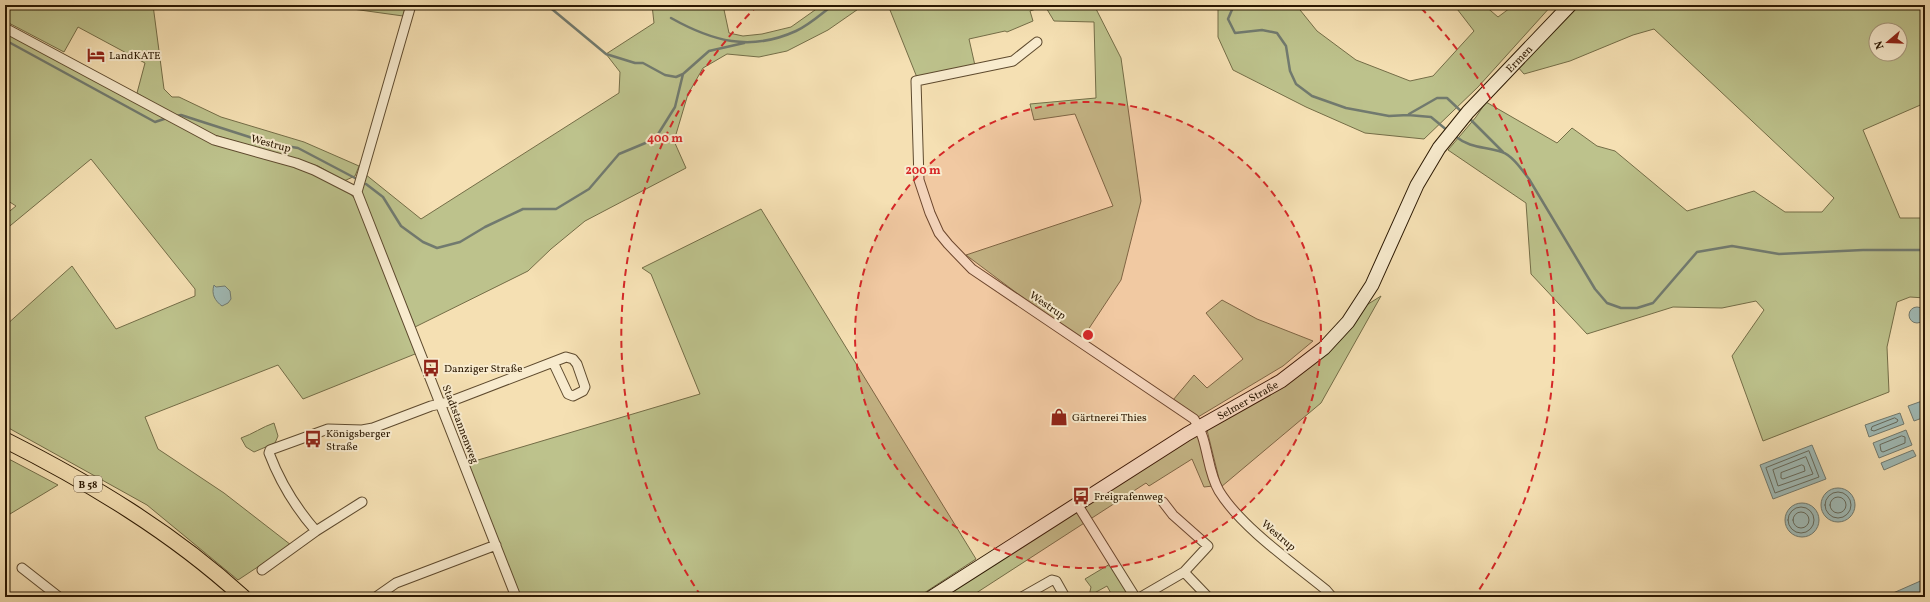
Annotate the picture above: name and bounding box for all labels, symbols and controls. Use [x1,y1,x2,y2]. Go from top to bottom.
north arrow [1868,22,1908,62]
text: N [1872,39,1888,51]
street label: Ermen [1503,42,1537,77]
hotel icon: LandKATE [86,45,106,65]
place label: LandKATE [109,49,161,64]
text: 400 m [647,131,683,147]
street label: Westrup [249,132,292,157]
text: 200 m [905,163,941,179]
street label: Westrup [1026,289,1068,324]
centre of rings [1081,328,1095,342]
bus stop icon: Danziger Straße [421,358,441,378]
place label: Danziger Straße [444,362,522,377]
street label: Selmer Straße [1215,378,1282,425]
street label: Stadtstannenweg [438,383,482,466]
shop icon: Gärtnerei Thies [1049,407,1069,427]
place label: Gärtnerei Thies [1072,411,1147,426]
place label: Königsberger Straße [326,427,391,455]
bus stop icon: Königsberger Straße [303,429,323,449]
road number: B 58 [74,476,102,492]
bus stop icon: Freigrafenweg [1071,486,1091,506]
place label: Freigrafenweg [1094,490,1163,505]
street label: Westrup [1257,517,1299,555]

